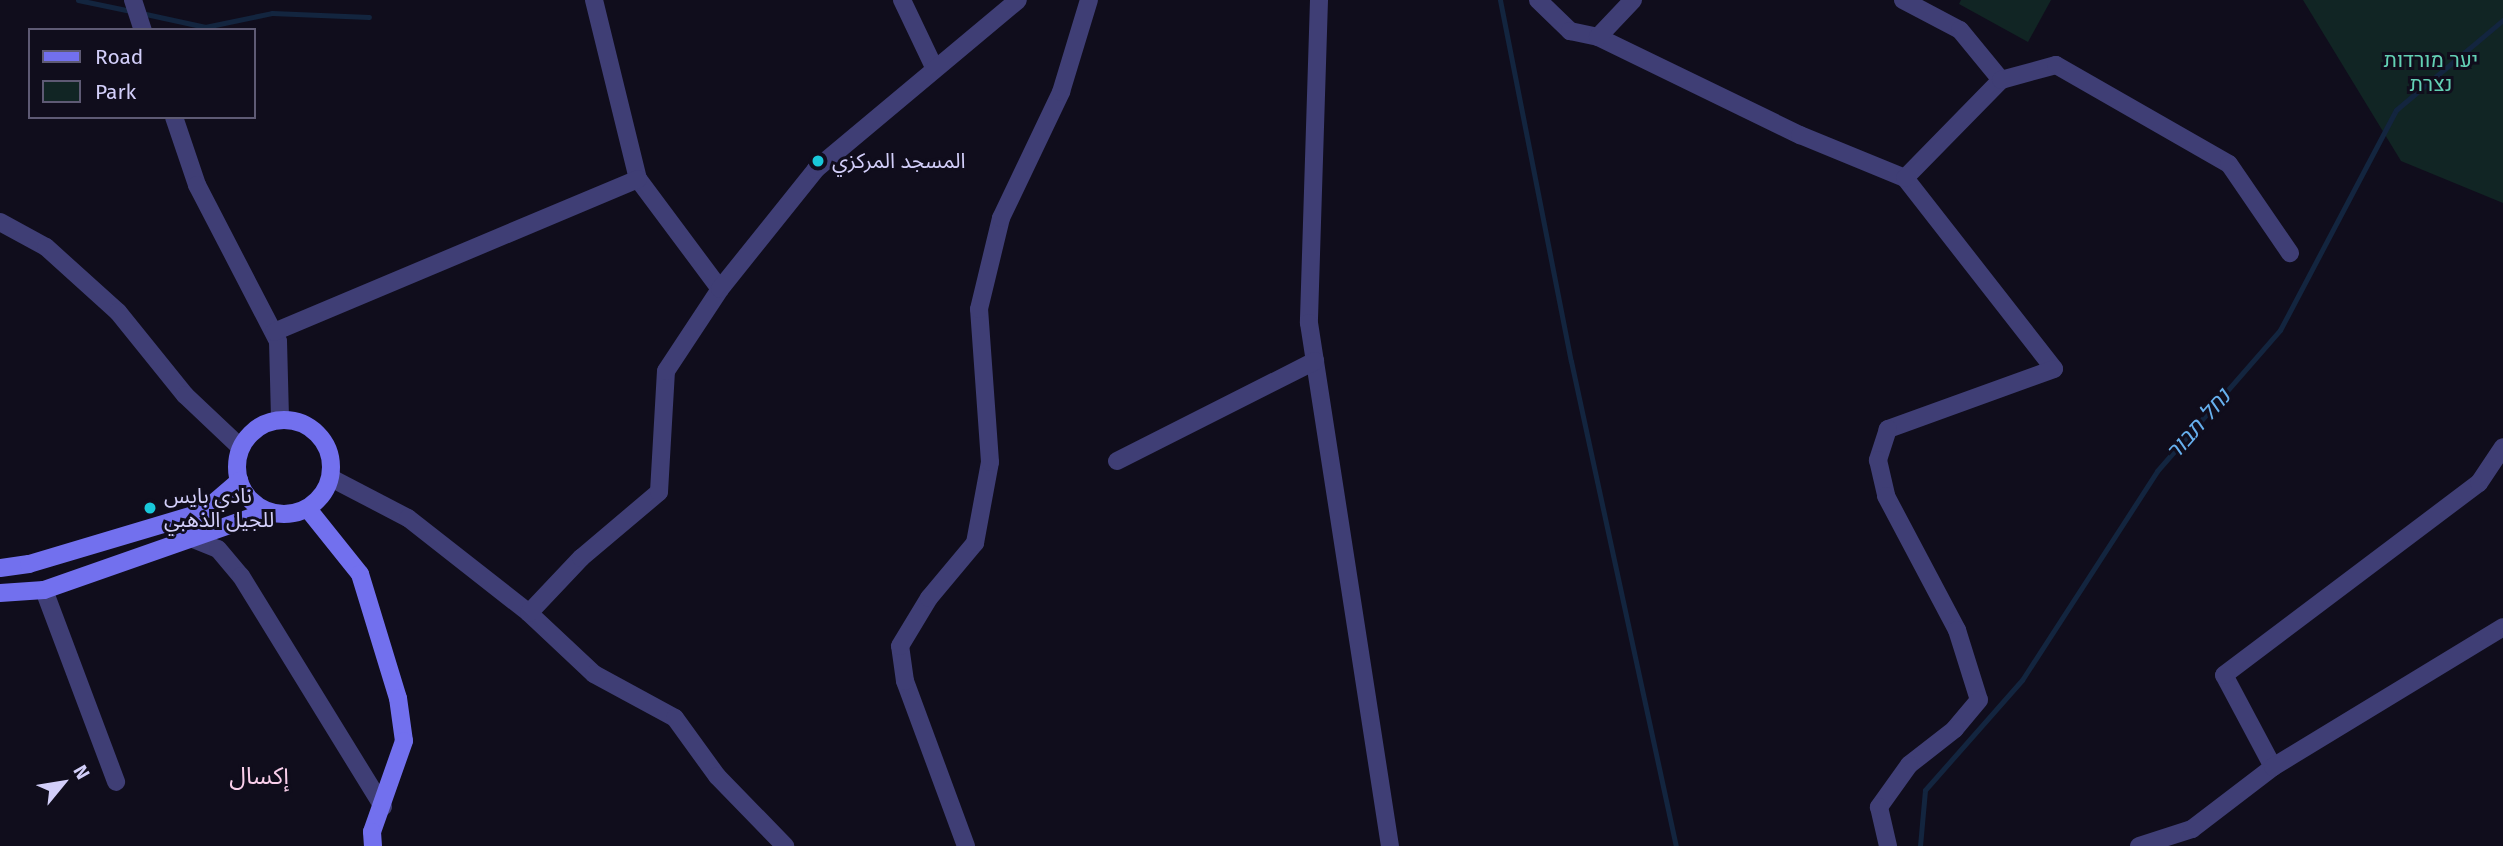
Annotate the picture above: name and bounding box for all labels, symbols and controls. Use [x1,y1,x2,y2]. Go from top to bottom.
legend [28,28,256,119]
text: Road [95,44,143,70]
park label: יער מורדות נצרת [2384,47,2478,97]
text: Park [95,79,136,105]
place label: المسجد المركزي [832,148,966,174]
marker: المسجد المركزي [810,153,826,169]
water label: נחל תבור [2160,383,2236,465]
place label: نادي بايس للجيل الذهبي [164,483,274,533]
marker: نادي بايس للجيل الذهبي [142,500,158,516]
north arrow [28,748,98,818]
text: N [69,761,95,783]
district label: إكسال [229,763,289,791]

